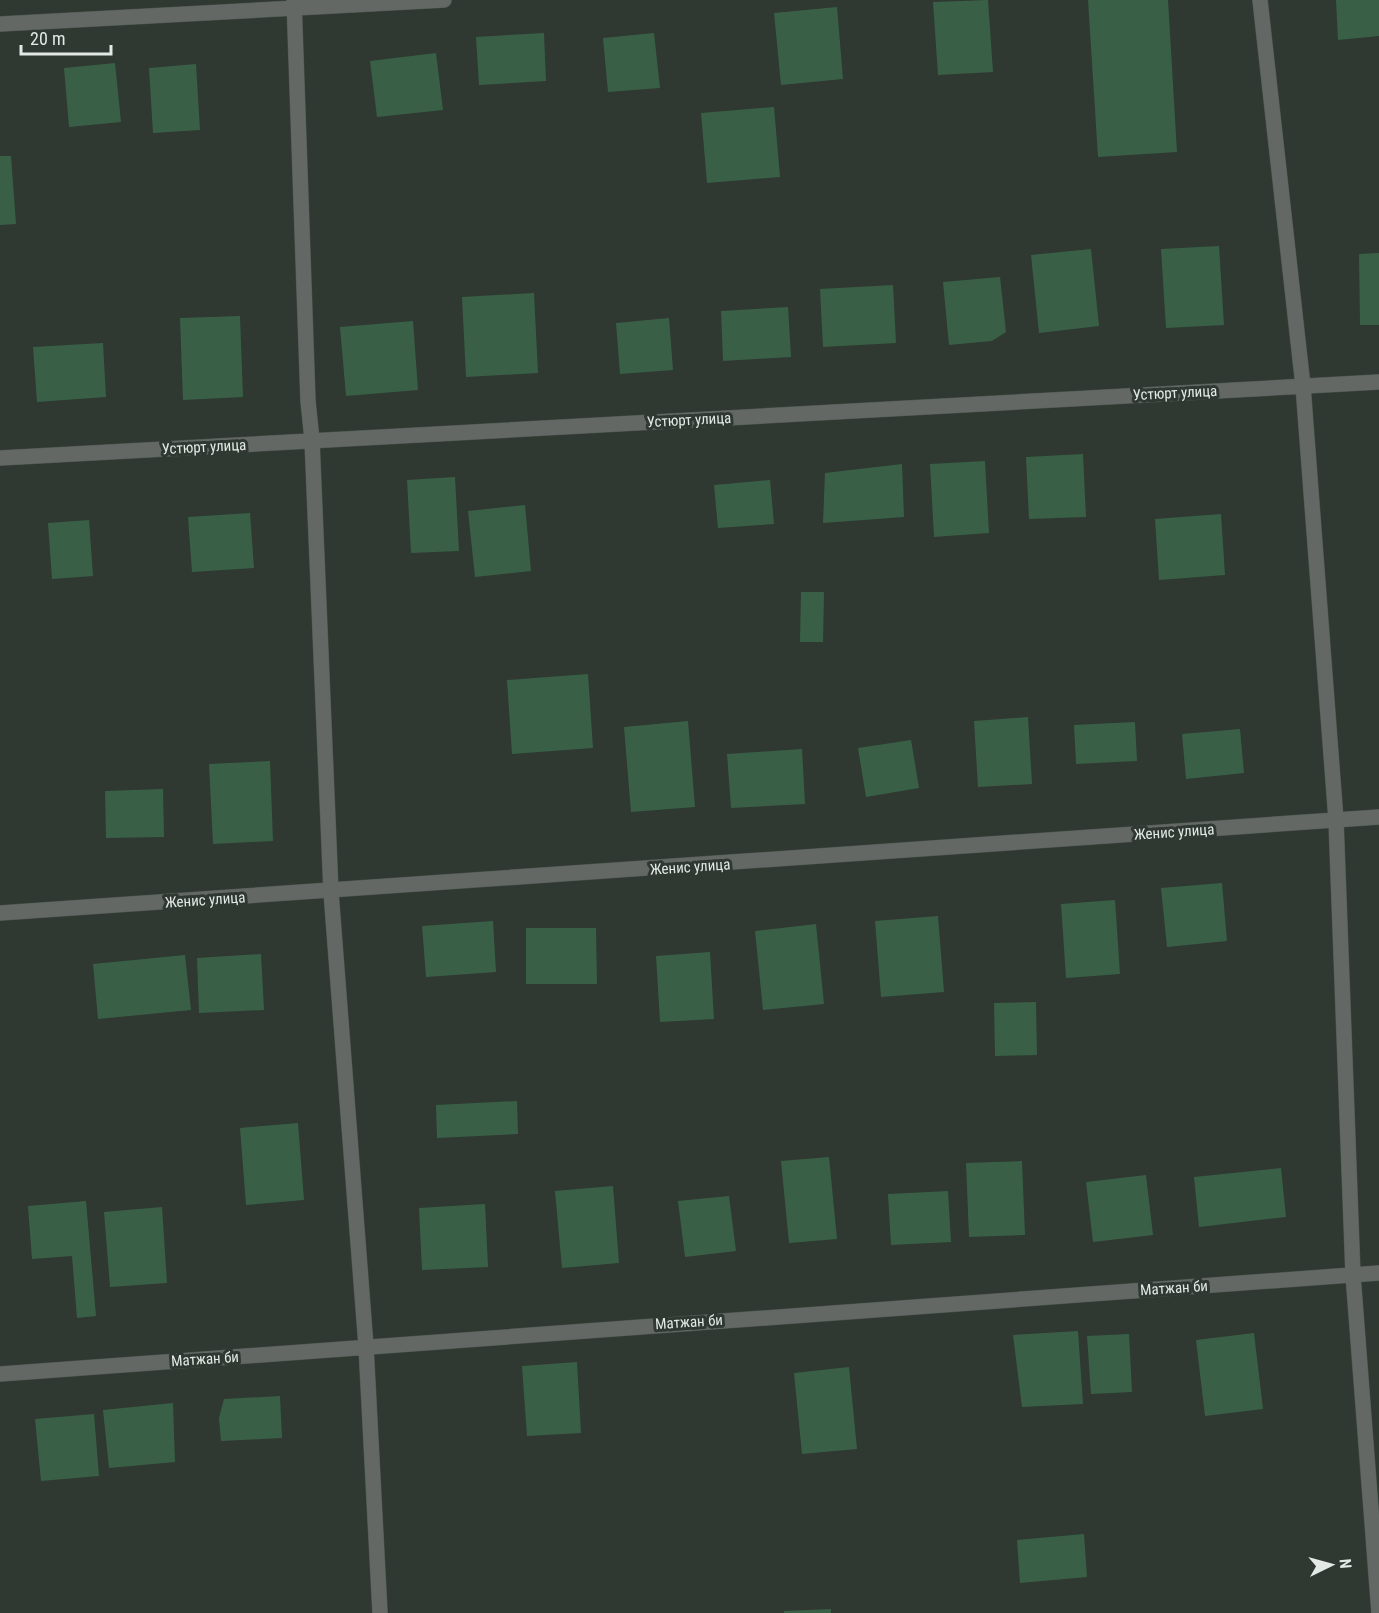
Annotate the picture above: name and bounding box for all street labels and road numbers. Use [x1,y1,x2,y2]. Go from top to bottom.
street label: Устюрт улица [1132,382,1218,404]
street label: Устюрт улица [646,409,732,431]
street label: Устюрт улица [161,436,247,458]
street label: Женис улица [1133,820,1215,844]
street label: Женис улица [649,855,731,879]
street label: Женис улица [164,888,246,912]
street label: Матжан би [1140,1277,1208,1299]
street label: Матжан би [655,1311,723,1333]
street label: Матжан би [171,1348,239,1370]

